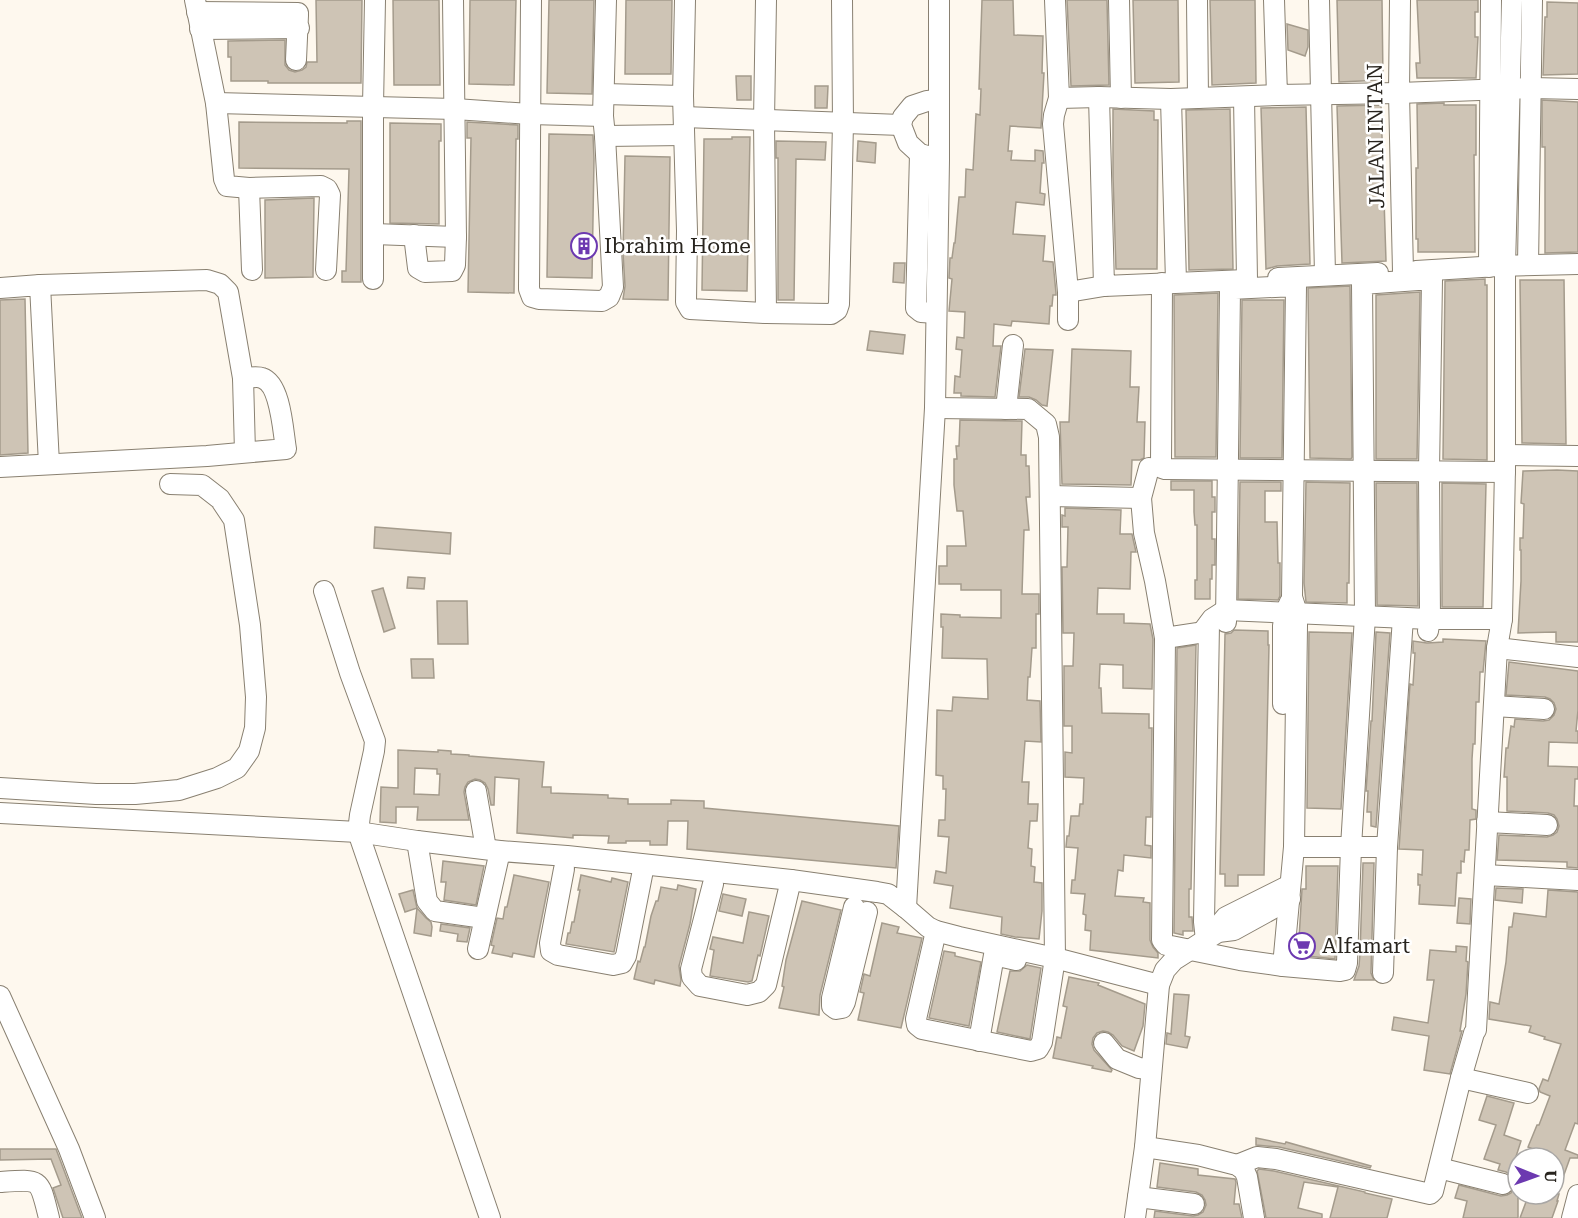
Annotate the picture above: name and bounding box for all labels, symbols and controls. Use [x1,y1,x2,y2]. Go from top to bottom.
street label: JALAN INTAN [1363,63,1389,209]
building icon: Ibrahim Home [569,231,599,261]
place label: Ibrahim Home [604,234,751,258]
supermarket icon: Alfamart [1287,931,1317,961]
place label: Alfamart [1322,934,1410,958]
north arrow [1506,1146,1566,1206]
text: U [1541,1170,1560,1183]

